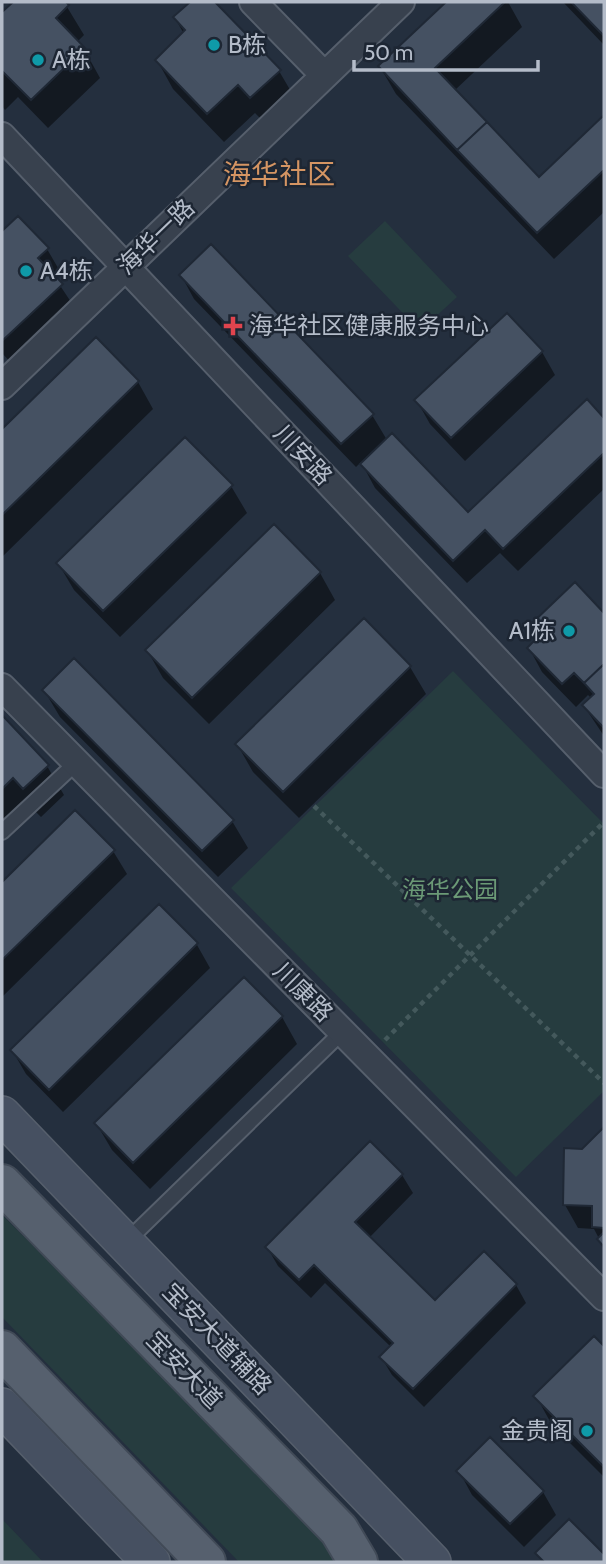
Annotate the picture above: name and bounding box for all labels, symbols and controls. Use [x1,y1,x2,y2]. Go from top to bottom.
scale bar [354,28,538,72]
place label: B栋 [228,30,266,59]
marker: B栋 [206,37,222,53]
text: 50 m [364,40,413,65]
place label: A栋 [52,45,91,74]
marker: A栋 [30,52,46,68]
district label: 海华社区 [223,157,335,191]
street label: 海华一路 [111,193,200,280]
place label: A4栋 [40,256,93,285]
marker: A4栋 [18,263,34,279]
place label: 海华社区健康服务中心 [249,311,489,340]
marker: 海华社区健康服务中心 [223,316,243,336]
street label: 川安路 [268,418,339,491]
place label: A1栋 [509,616,555,645]
marker: A1栋 [561,623,577,639]
park label: 海华公园 [402,875,498,904]
street label: 川康路 [268,956,339,1027]
street label: 宝安大道辅路 [157,1277,277,1401]
street label: 宝安大道 [140,1325,228,1415]
place label: 金贵阁 [501,1416,573,1445]
marker: 金贵阁 [579,1423,595,1439]

